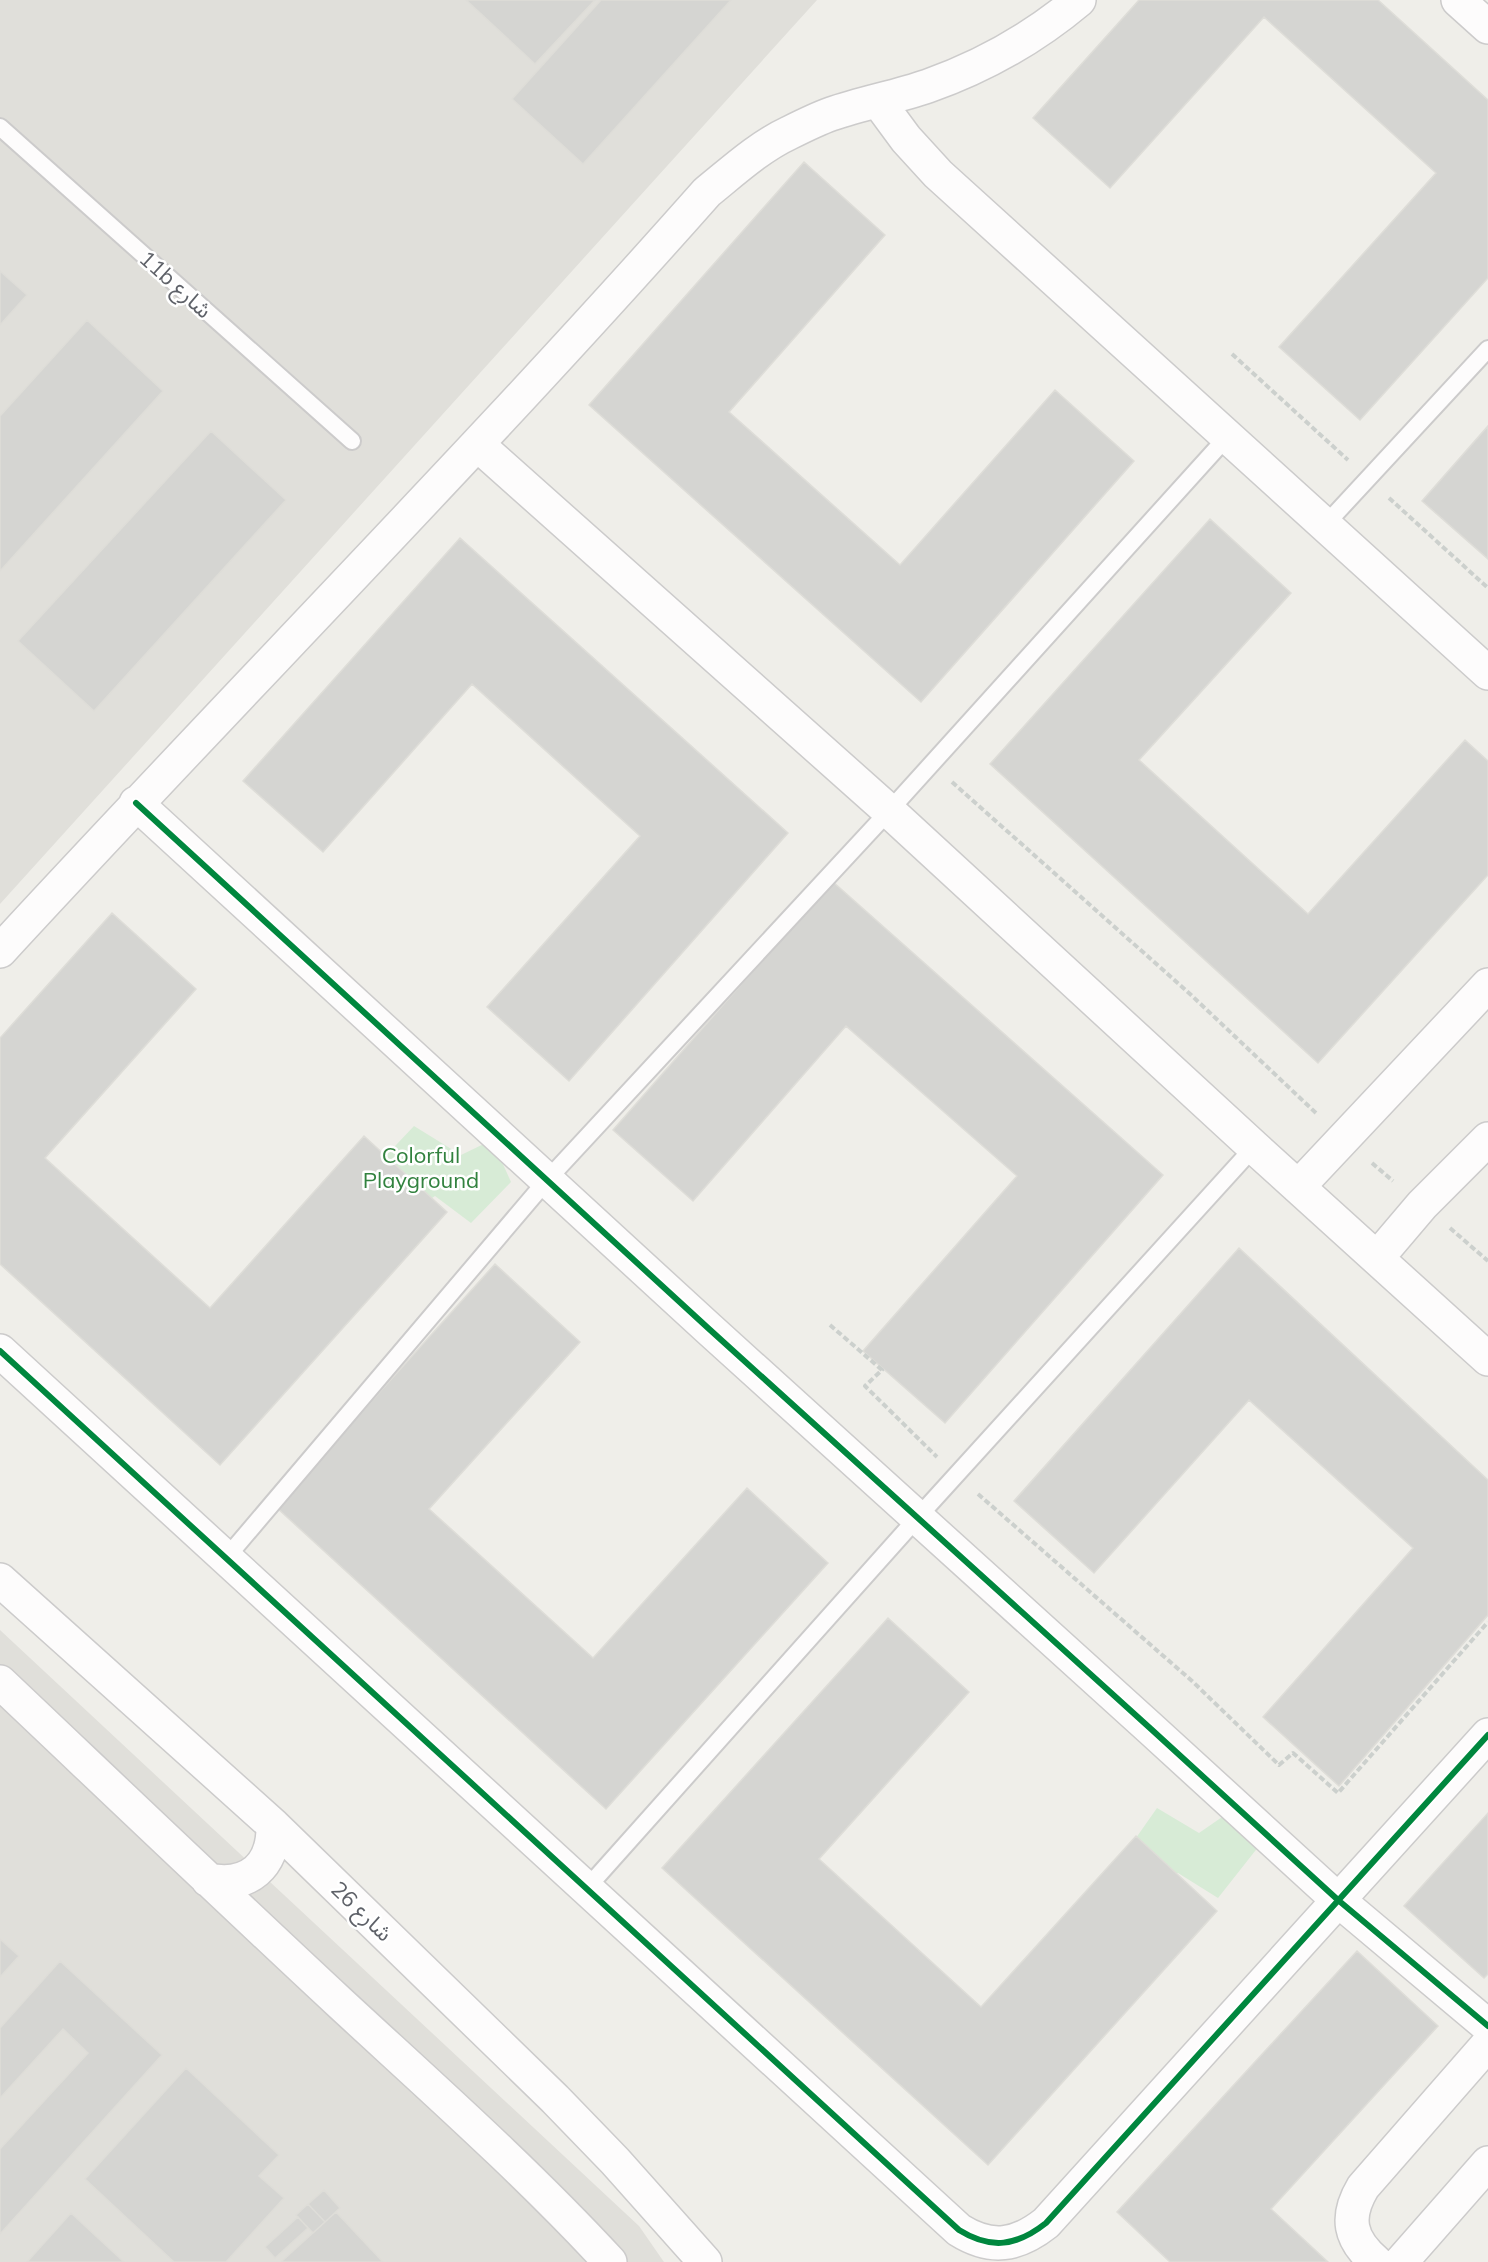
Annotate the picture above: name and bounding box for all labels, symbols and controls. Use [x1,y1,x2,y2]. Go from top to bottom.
street label: 11b شارع [132,244,218,326]
park label: Colorful Playground [363,1141,479,1194]
street label: شارع 26 [323,1875,399,1949]

